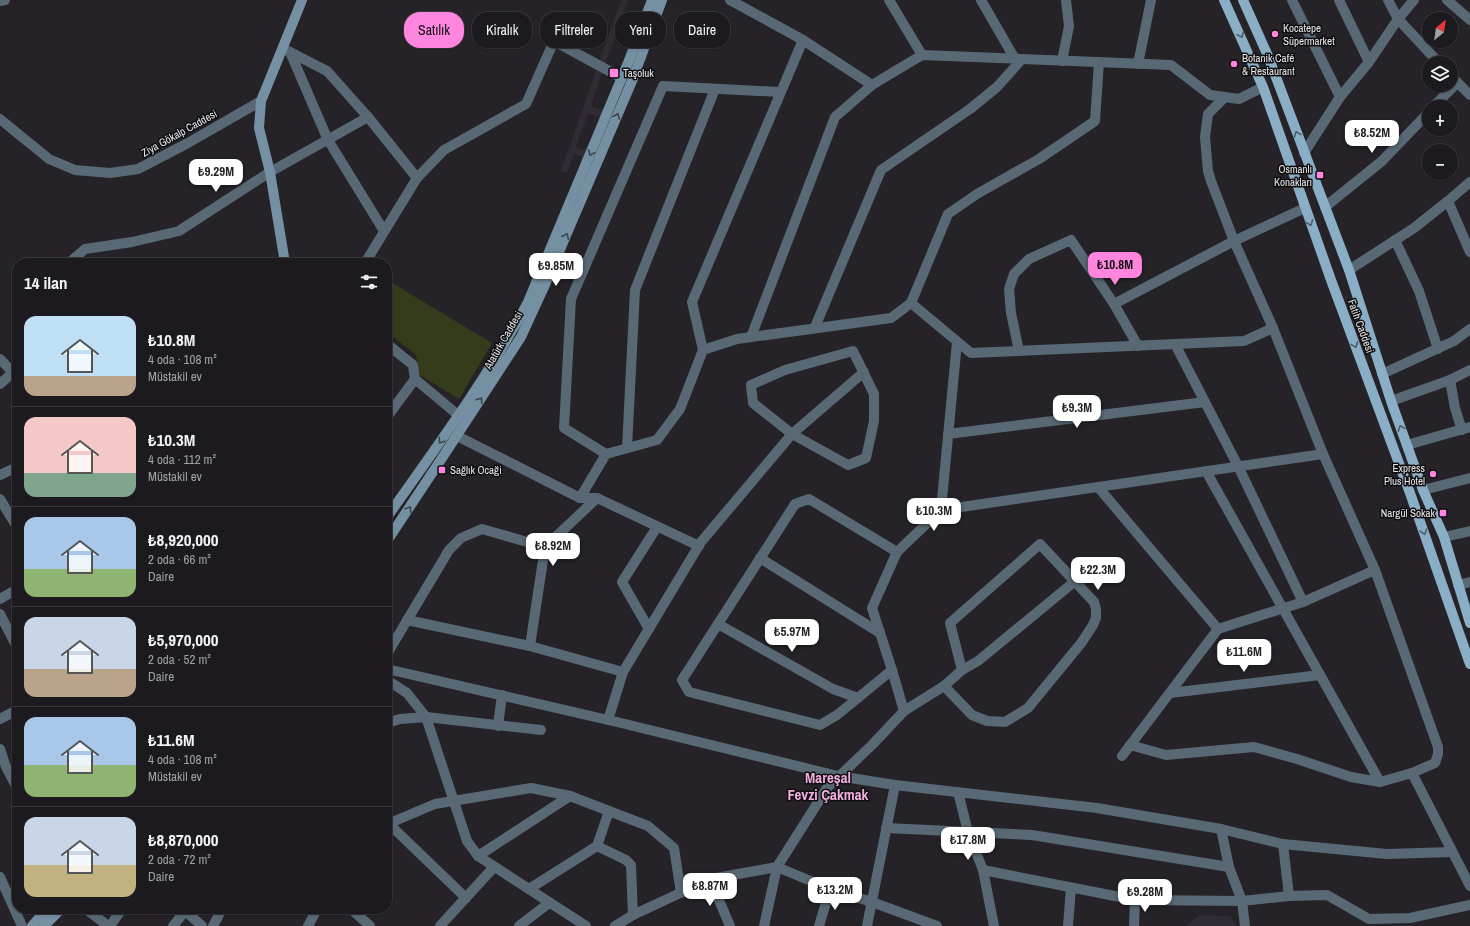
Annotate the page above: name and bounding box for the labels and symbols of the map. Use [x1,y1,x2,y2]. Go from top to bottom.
north arrow [1422,12,1458,48]
place label: Kocatepe Süpermarket [1283,21,1335,48]
marker: Kocatepe Süpermarket [1270,29,1280,39]
one-way arrow [1236,31,1244,39]
place label: Botanik Café & Restaurant [1242,51,1295,78]
marker: Botanik Café & Restaurant [1229,59,1239,69]
place label: Taşoluk [623,66,654,80]
marker: Taşoluk [608,67,620,79]
street label: Ziya Gökalp Caddesi [139,106,219,160]
one-way arrow [612,113,620,121]
pin: ₺8.52M [1339,120,1405,154]
one-way arrow [1293,131,1302,138]
one-way arrow [587,150,595,157]
pin: ₺9.29M [183,159,249,193]
place label: Osmanlı Konakları [1274,162,1312,189]
marker: Osmanlı Konakları [1315,170,1325,180]
one-way arrow [1306,219,1314,226]
one-way arrow [561,232,569,240]
pin: ₺10.8M [1082,252,1148,286]
pin: ₺9.85M [523,253,589,287]
street label: Fatih Caddesi [1345,297,1377,355]
street label: Atatürk Caddesi [480,308,525,372]
one-way arrow [1350,341,1358,348]
pin: ₺9.3M [1049,395,1105,429]
one-way arrow [475,397,483,404]
one-way arrow [1397,425,1405,432]
one-way arrow [439,437,446,444]
place label: Express Plus Hotel [1384,461,1425,488]
place label: Sağlık Ocaği [450,463,502,477]
marker: Sağlık Ocaği [437,465,447,475]
marker: Express Plus Hotel [1428,469,1438,479]
pin: ₺10.3M [901,498,967,532]
one-way arrow [404,506,412,513]
place label: Nargül Sokak [1381,506,1435,520]
marker: Nargül Sokak [1438,508,1448,518]
one-way arrow [1419,529,1428,536]
pin: ₺8.92M [520,533,586,567]
pin: ₺22.3M [1065,557,1131,591]
pin: ₺5.97M [759,619,825,653]
pin: ₺11.6M [1211,639,1277,673]
district label: Mareşal Fevzi Çakmak [788,767,869,805]
pin: ₺17.8M [935,827,1001,861]
pin: ₺8.87M [677,873,743,907]
pin: ₺13.2M [802,877,868,911]
pin: ₺9.28M [1112,879,1178,913]

